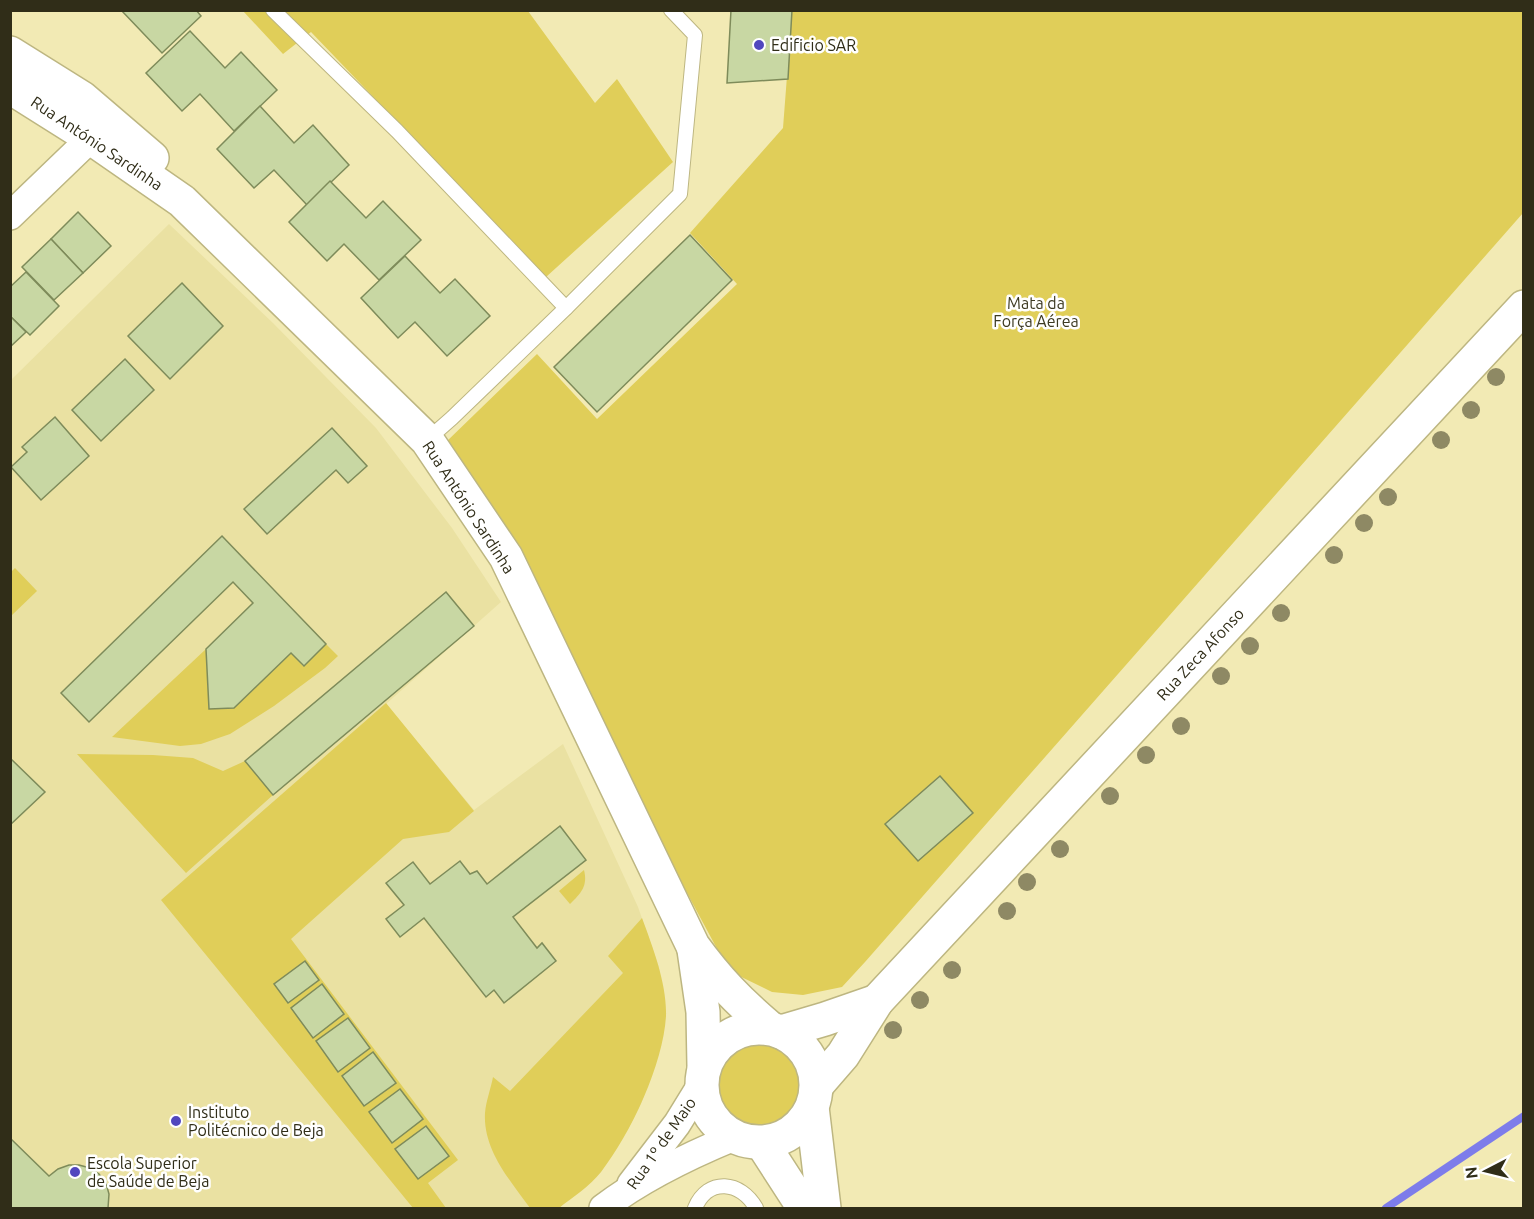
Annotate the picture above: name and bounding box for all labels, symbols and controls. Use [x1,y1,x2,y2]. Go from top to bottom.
place label: Edificio SAR [771,36,856,54]
marker: Edificio SAR [752,38,766,52]
street label: Rua António Sardinha [28,92,166,194]
park label: Mata da Força Aérea [993,294,1079,330]
street label: Rua António Sardinha [419,437,519,577]
street label: Rua Zeca Afonso [1153,604,1247,704]
street label: Rua 1º de Maio [623,1094,699,1192]
place label: Instituto Politécnico de Beja [188,1103,324,1139]
marker: Instituto Politécnico de Beja [169,1114,183,1128]
north arrow [1456,1141,1516,1201]
place label: Escola Superior de Saúde de Beja [87,1154,209,1190]
marker: Escola Superior de Saúde de Beja [68,1165,82,1179]
text: N [1461,1166,1481,1180]

